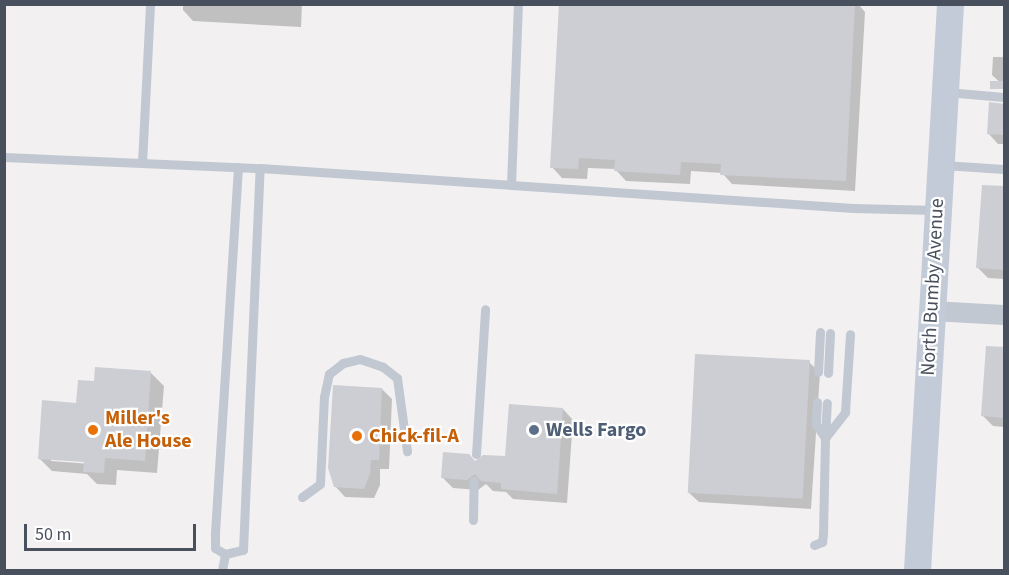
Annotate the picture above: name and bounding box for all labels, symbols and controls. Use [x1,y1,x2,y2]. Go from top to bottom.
street label: North Bumby Avenue [916,198,950,376]
place label: Miller's Ale House [105,406,192,453]
place label: Wells Fargo [546,418,646,442]
marker: Miller's Ale House [86,423,100,437]
marker: Wells Fargo [527,423,541,437]
place label: Chick-fil-A [369,424,459,448]
marker: Chick-fil-A [350,429,364,443]
scale bar [27,512,200,550]
text: 50 m [35,522,71,547]

